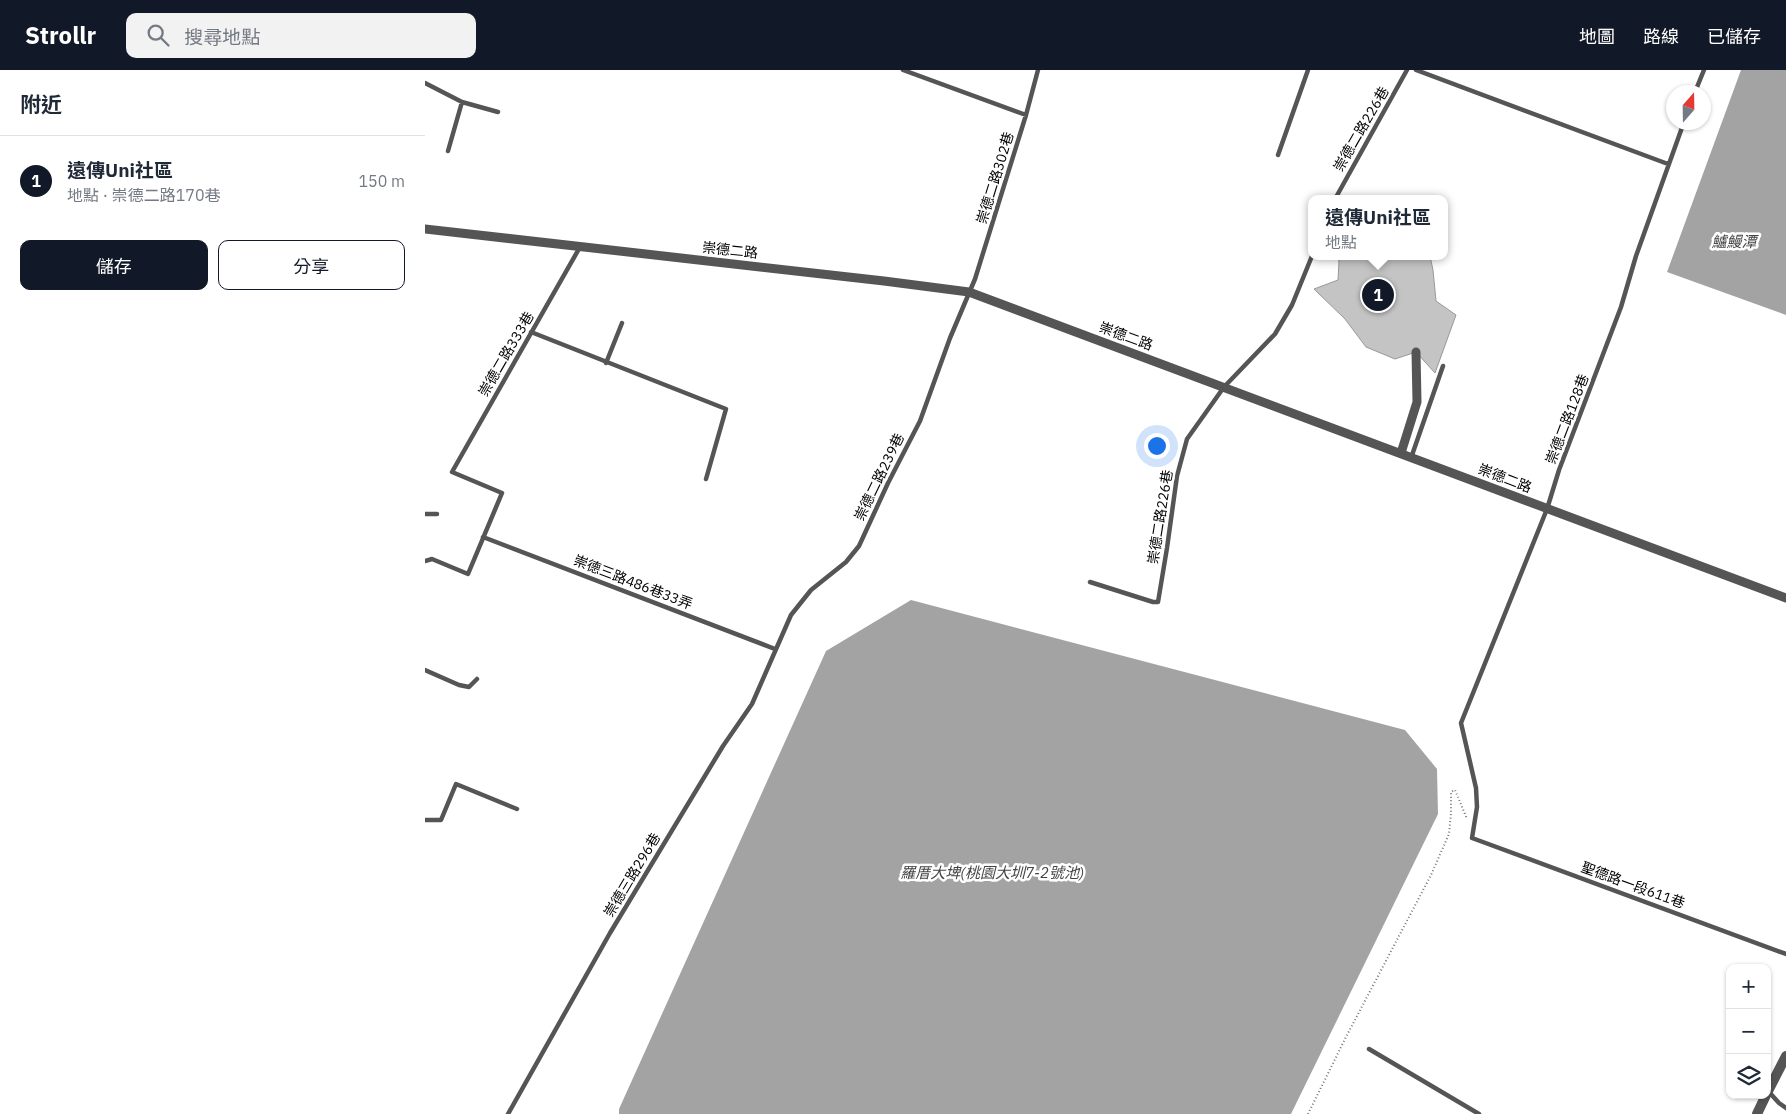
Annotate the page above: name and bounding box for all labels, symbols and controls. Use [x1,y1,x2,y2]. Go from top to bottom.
search box [126,13,476,58]
text: Strollr [25,19,96,51]
icon: search [144,21,172,49]
text: 搜尋地點 [184,25,260,49]
text: 地圖 [1579,25,1615,48]
text: 路線 [1643,25,1679,48]
text: 已儲存 [1707,25,1761,48]
street label: 崇德二路226巷 [1329,83,1393,175]
north arrow [1666,85,1711,130]
text: 附近 [20,90,62,118]
street label: 崇德二路302巷 [972,130,1018,226]
text: 遠傳Uni社區 [67,158,173,182]
text: 1 [31,171,41,191]
text: 150 m [358,171,405,191]
text: 地點 · 崇德二路170巷 [67,185,221,205]
popup [1308,195,1448,260]
text: 遠傳Uni社區 [1325,205,1431,229]
text: 地點 [1325,232,1357,252]
water label: 鱸鰻潭 [1711,232,1759,251]
street label: 崇德二路 [701,238,759,262]
button: 儲存 [20,240,208,290]
button: 分享 [218,240,405,290]
pin: 1 [1362,276,1394,314]
street label: 崇德二路333巷 [474,308,538,400]
street label: 崇德二路 [1097,318,1155,354]
street label: 崇德二路128巷 [1542,371,1592,467]
street label: 崇德二路239巷 [850,430,908,524]
your location [1144,433,1170,459]
street label: 崇德二路 [1476,460,1534,496]
street label: 崇德二路226巷 [1144,469,1176,565]
street label: 崇德三路486巷33弄 [571,551,695,613]
street label: 崇德三路296巷 [600,830,664,920]
street label: 聖德路一段611巷 [1579,858,1687,912]
water label: 羅厝大埤(桃園大圳7-2號池) [900,863,1084,882]
map controls [1726,964,1771,1099]
button: + [1726,964,1771,1009]
button: − [1726,1009,1771,1054]
button: layers [1726,1054,1771,1099]

